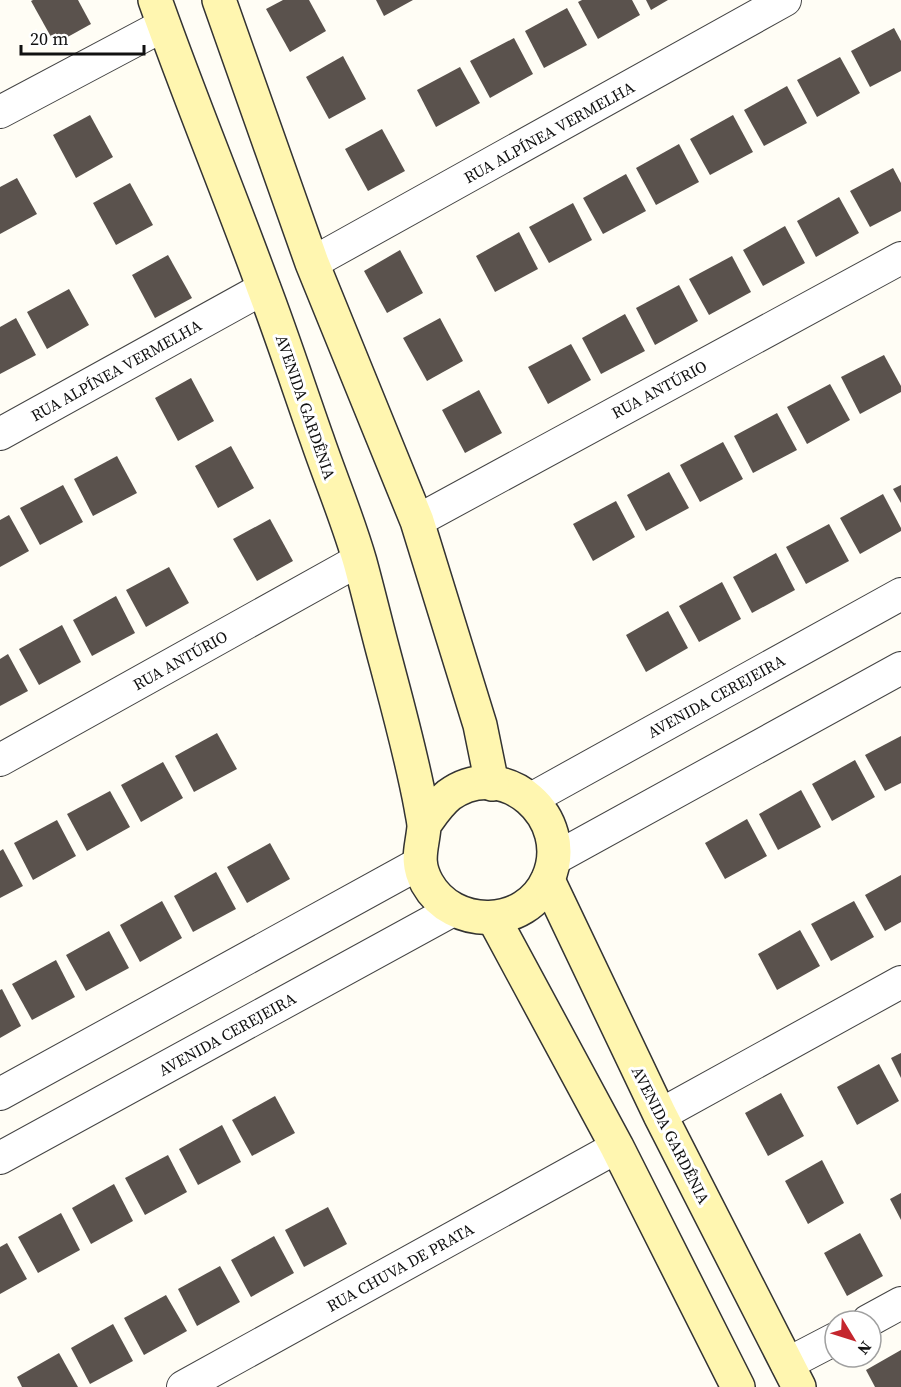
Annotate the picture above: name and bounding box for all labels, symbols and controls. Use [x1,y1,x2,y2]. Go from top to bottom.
scale bar [21,18,144,56]
text: 20 m [30,26,68,51]
street label: RUA ALPÍNEA VERMELHA [460,76,639,188]
street label: RUA ALPÍNEA VERMELHA [27,314,206,426]
street label: AVENIDA GARDÊNIA [271,332,341,483]
street label: RUA ANTÚRIO [608,355,710,423]
street label: RUA ANTÚRIO [129,625,231,695]
street label: AVENIDA CEREJEIRA [643,649,789,743]
street label: AVENIDA CEREJEIRA [154,987,300,1081]
street label: AVENIDA GARDÊNIA [627,1062,715,1208]
street label: RUA CHUVA DE PRATA [323,1217,478,1317]
north arrow [823,1309,883,1369]
text: N [852,1337,877,1360]

